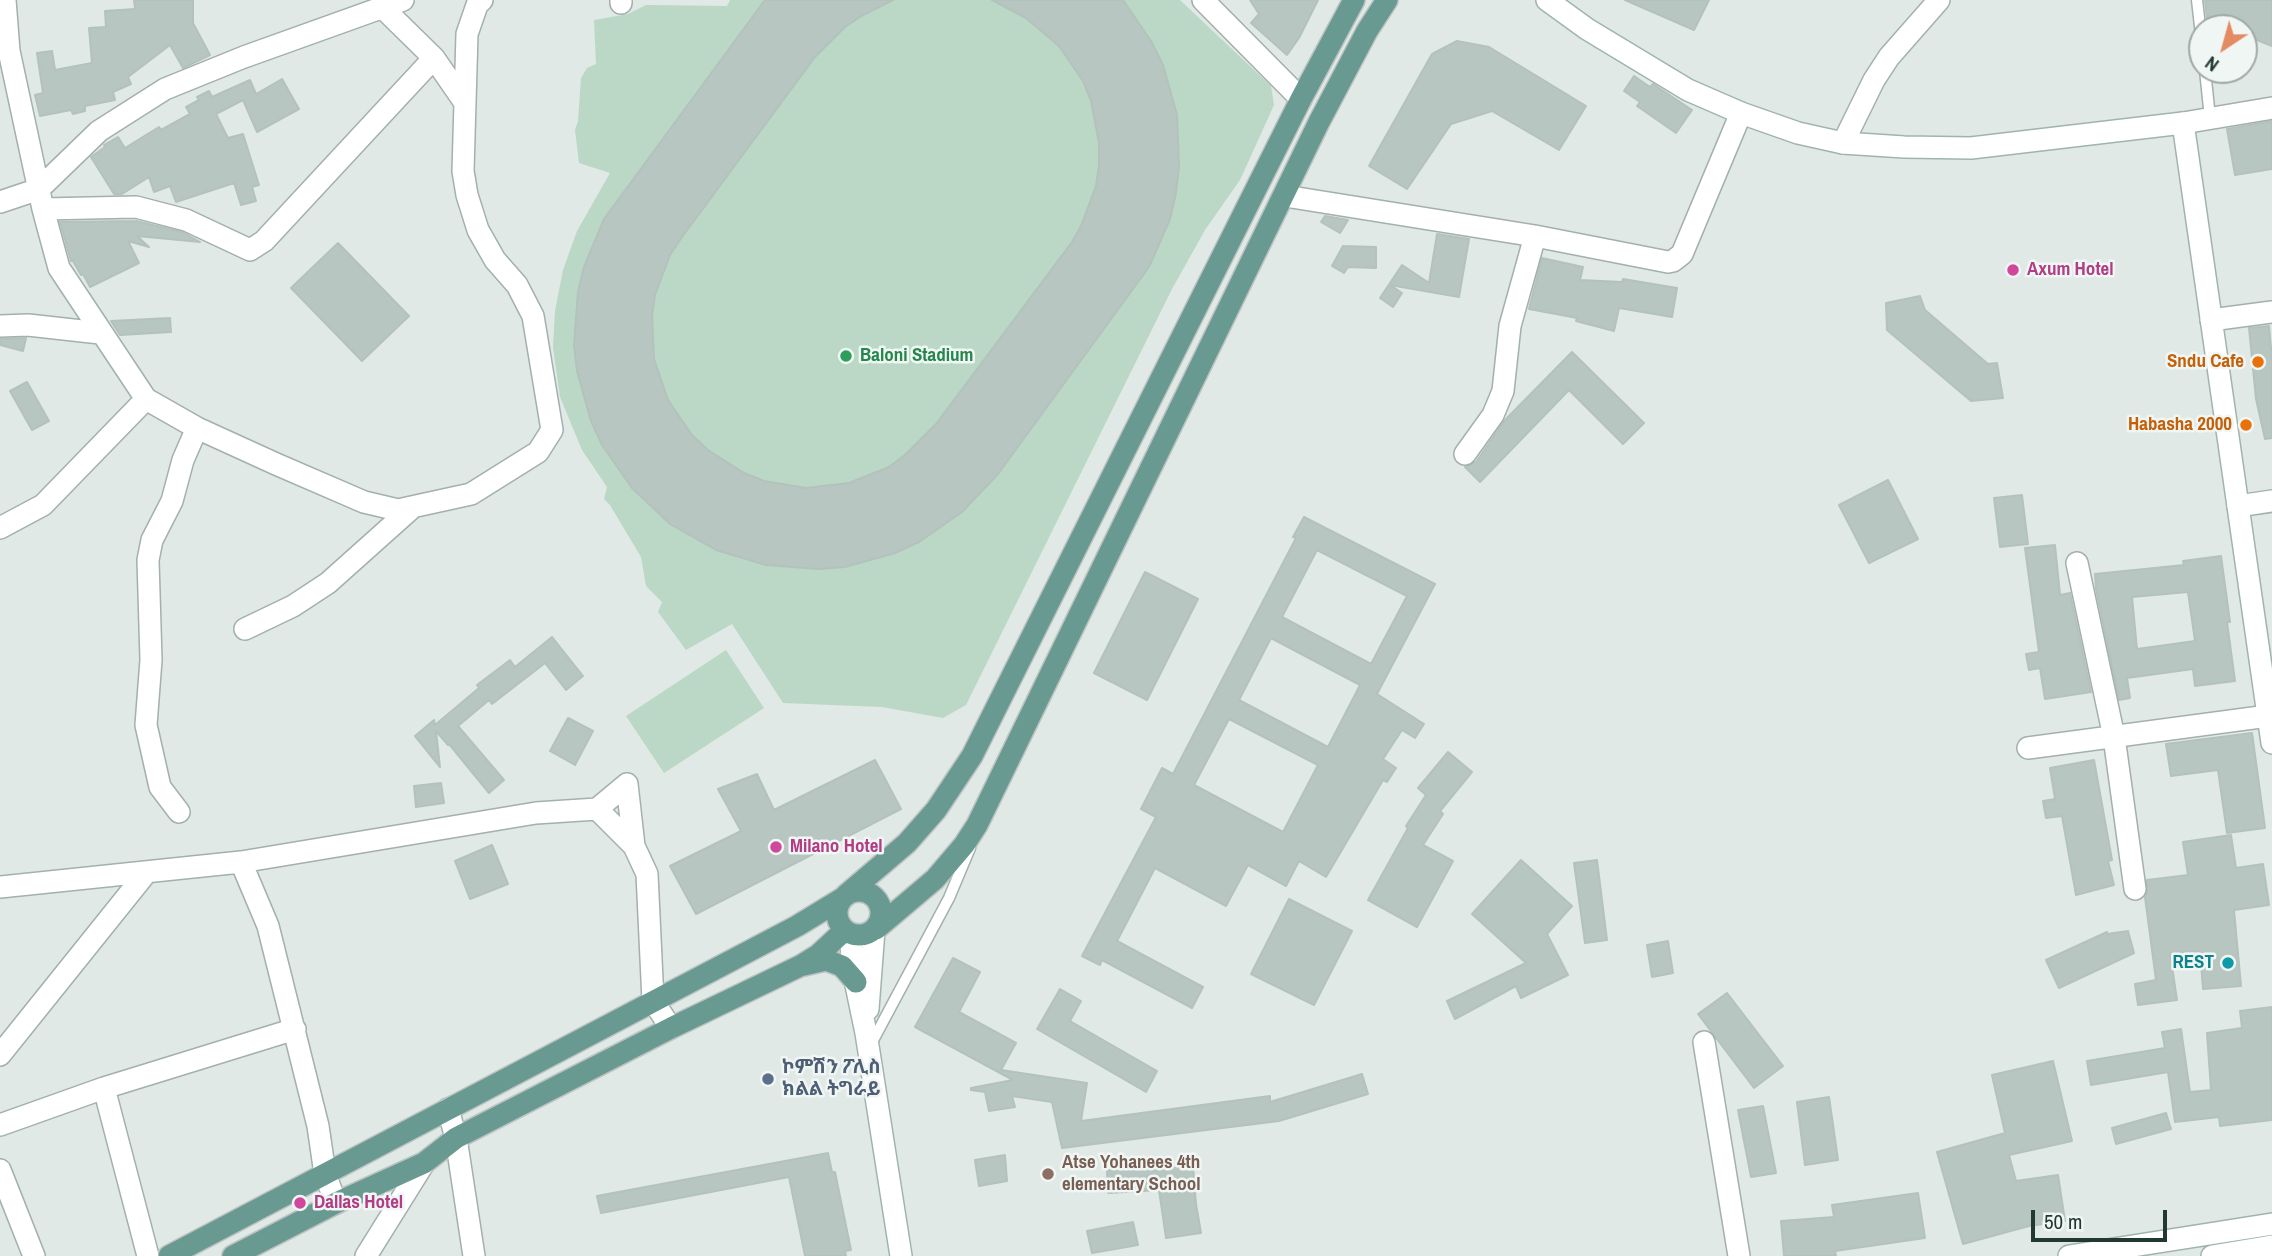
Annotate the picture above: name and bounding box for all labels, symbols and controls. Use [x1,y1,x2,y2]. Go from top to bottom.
north arrow [2188,14,2258,84]
text: N [2200,51,2224,78]
place label: Axum Hotel [2027,259,2114,281]
marker: Axum Hotel [2005,262,2021,278]
place label: Baloni Stadium [860,345,973,367]
marker: Baloni Stadium [838,348,854,364]
place label: Sndu Cafe [2167,351,2244,373]
marker: Sndu Cafe [2250,354,2266,370]
place label: Habasha 2000 [2128,414,2232,436]
marker: Habasha 2000 [2238,417,2254,433]
place label: Milano Hotel [790,836,883,858]
marker: Milano Hotel [768,839,784,855]
place label: REST [2172,952,2214,974]
marker: REST [2220,955,2236,971]
place label: ኮምሽን ፖሊስ ክልል ትግራይ [782,1057,881,1101]
marker: ኮምሽን ፖሊስ ክልል ትግራይ [760,1071,776,1087]
place label: Atse Yohanees 4th elementary School [1062,1152,1201,1196]
marker: Atse Yohanees 4th elementary School [1040,1166,1056,1182]
place label: Dallas Hotel [314,1192,403,1214]
marker: Dallas Hotel [292,1195,308,1211]
scale bar [2034,1196,2170,1240]
text: 50 m [2044,1207,2082,1236]

